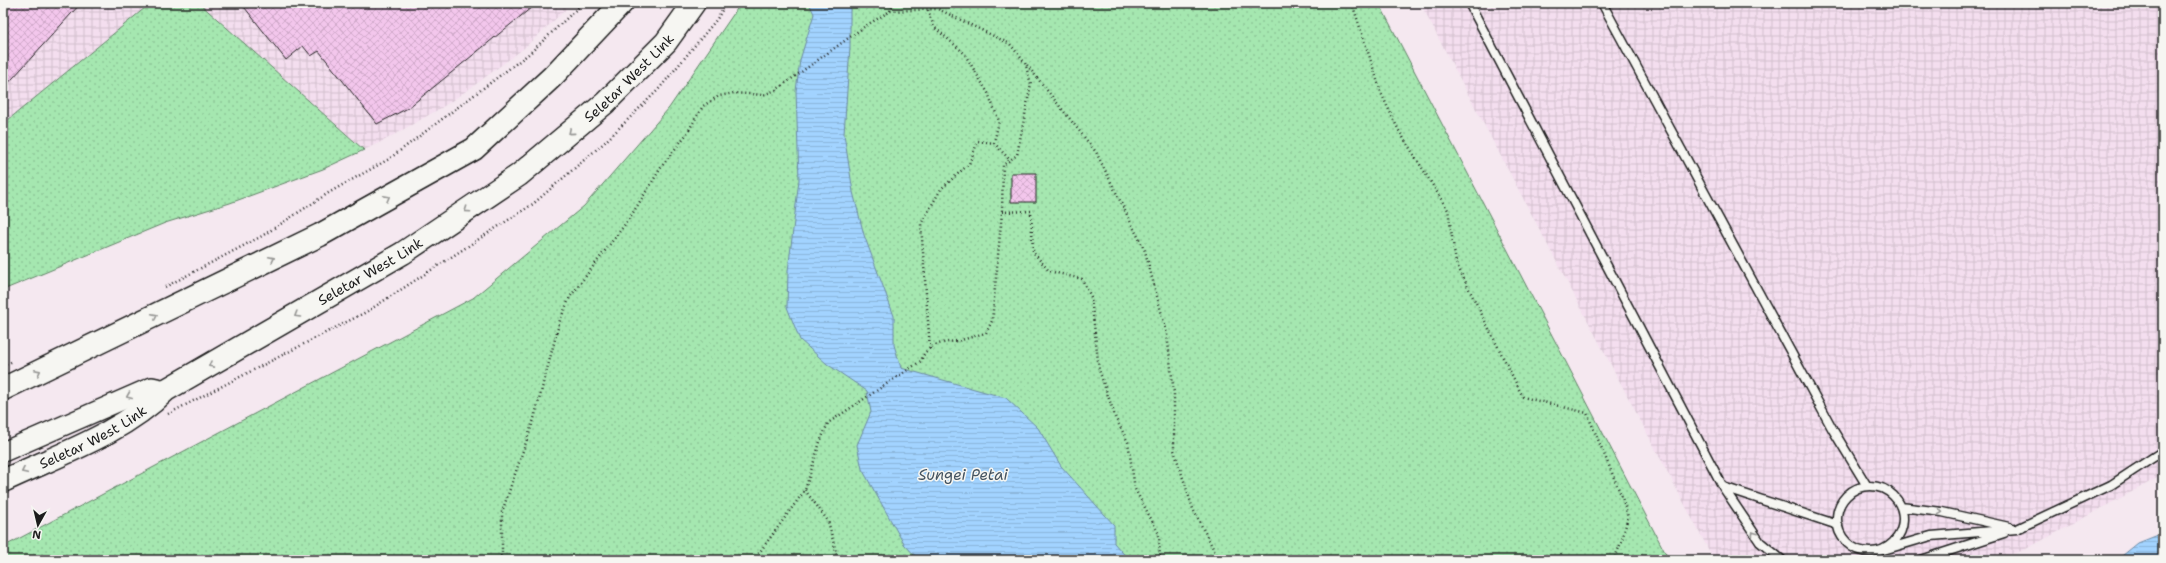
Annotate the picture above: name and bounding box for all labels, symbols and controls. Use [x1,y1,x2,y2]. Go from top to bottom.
street label: Seletar West Link [580,30,678,126]
one-way arrow [568,127,576,134]
one-way arrow [383,195,390,203]
one-way arrow [465,205,472,212]
street label: Seletar West Link [315,233,426,309]
one-way arrow [268,256,275,264]
one-way arrow [294,311,301,318]
one-way arrow [151,313,158,320]
one-way arrow [208,360,215,368]
one-way arrow [34,369,41,377]
one-way arrow [126,391,134,399]
street label: Seletar West Link [36,401,150,473]
water label: Sungei Petai [918,465,1008,485]
one-way arrow [20,466,28,474]
north arrow [18,505,58,545]
one-way arrow [1937,507,1943,516]
text: N [31,526,42,542]
one-way arrow [1752,531,1759,538]

